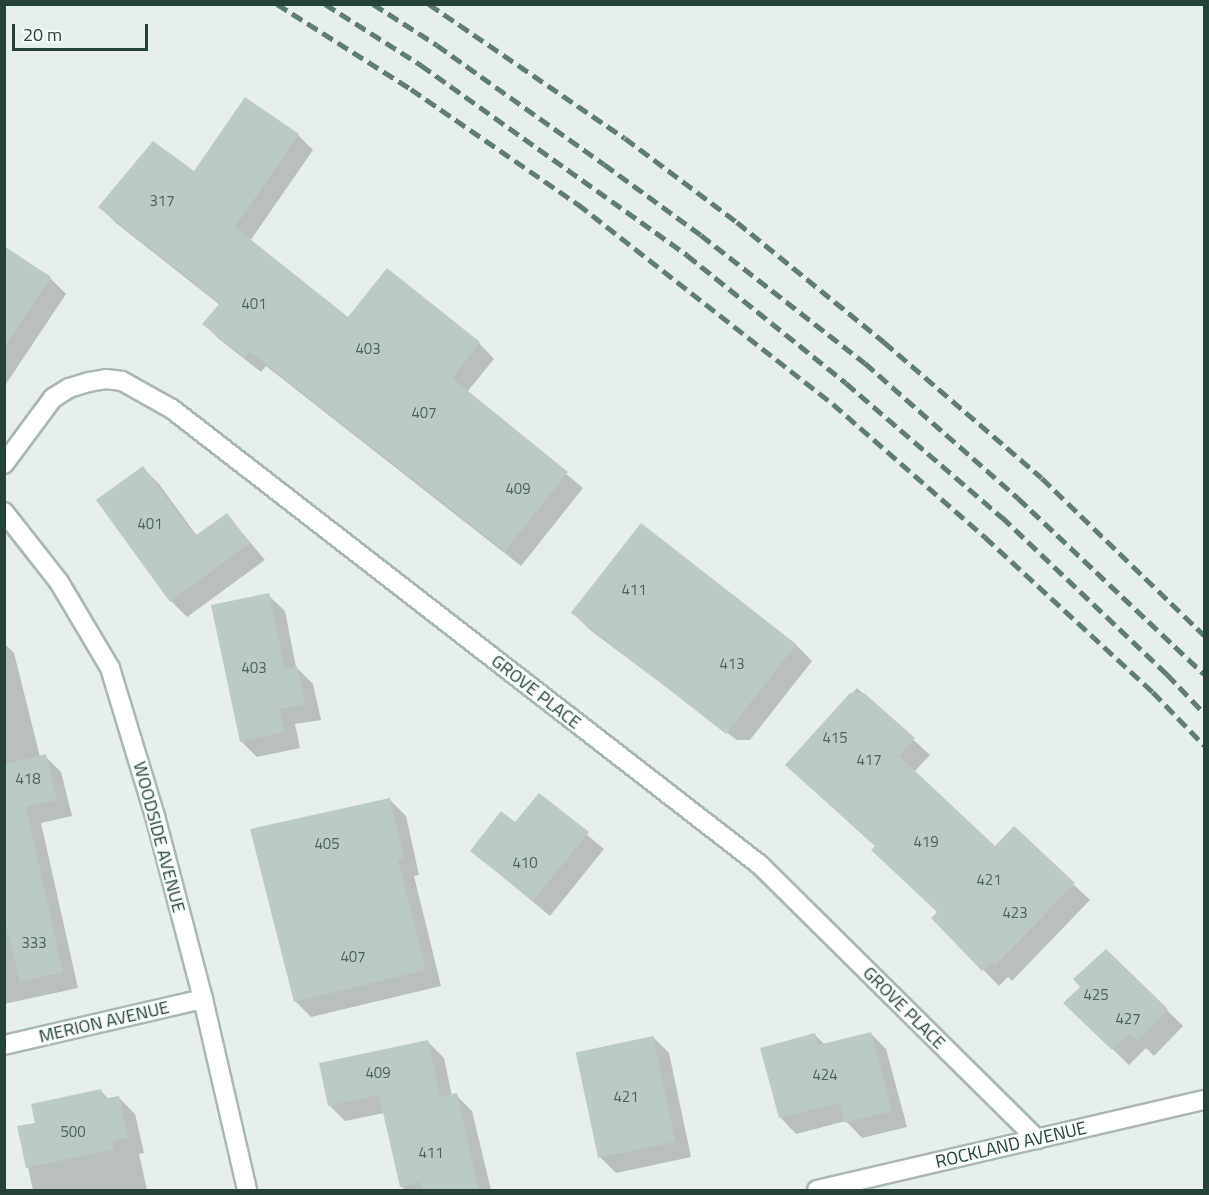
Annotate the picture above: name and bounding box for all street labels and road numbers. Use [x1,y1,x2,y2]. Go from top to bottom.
street label: GROVE PLACE [487,650,585,734]
street label: WOODSIDE AVENUE [128,759,190,915]
street label: GROVE PLACE [858,962,950,1054]
street label: MERION AVENUE [37,997,171,1047]
street label: ROCKLAND AVENUE [933,1117,1089,1173]

